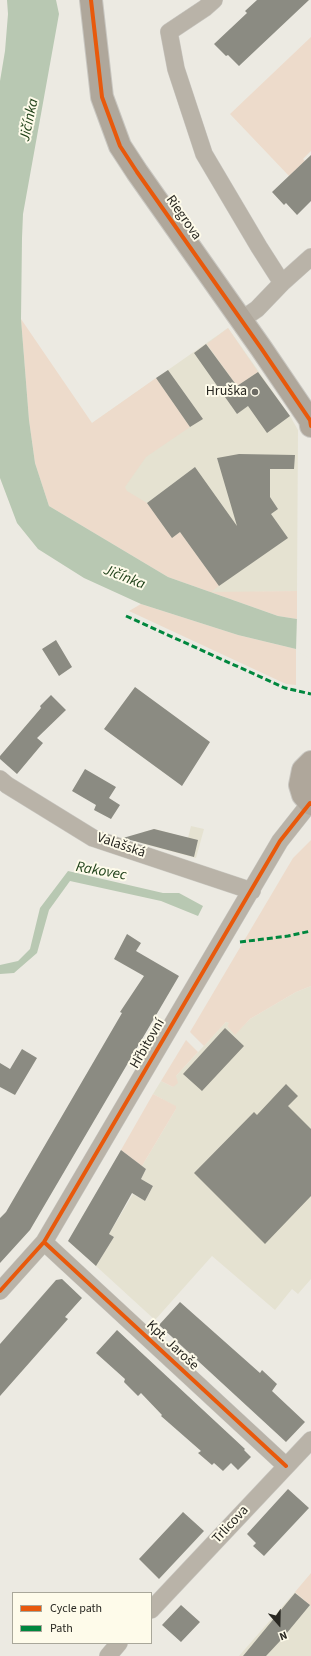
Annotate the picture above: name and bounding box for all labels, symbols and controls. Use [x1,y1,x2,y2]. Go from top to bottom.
water label: Jičínka [17,97,43,143]
street label: Riegrova [162,192,204,244]
place label: Hruška [206,384,247,400]
marker: Hruška [250,387,260,397]
water label: Jičínka [101,562,147,594]
street label: Valašská [95,830,147,862]
water label: Rakovec [74,859,128,885]
street label: Hřbitovní [127,1016,169,1072]
street label: Kpt. Jaroše [142,1317,202,1375]
street label: Trlicova [209,1503,253,1547]
legend [12,1592,152,1644]
text: Cycle path [50,1600,102,1617]
north arrow [259,1604,299,1644]
text: Path [50,1620,73,1637]
text: N [277,1627,289,1644]

